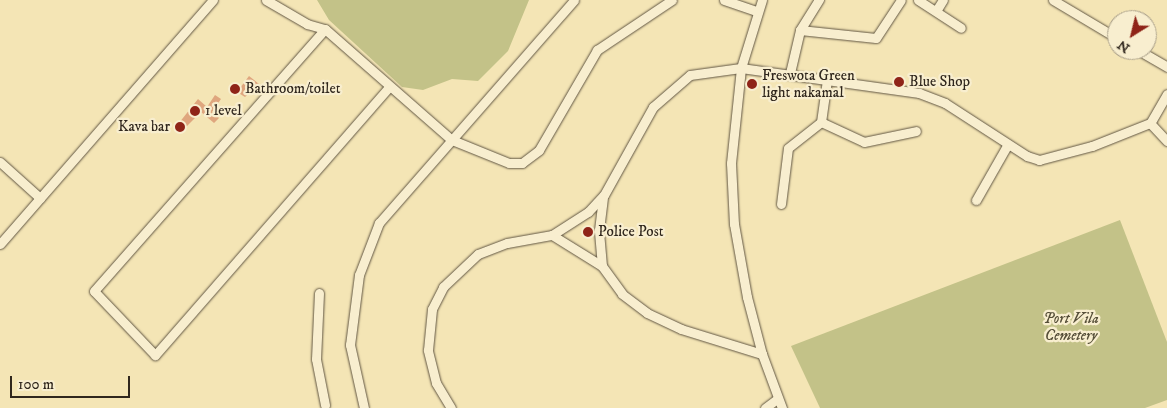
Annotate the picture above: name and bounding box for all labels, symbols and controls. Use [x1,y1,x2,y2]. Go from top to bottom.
north arrow [1107,10,1157,60]
text: N [1114,36,1134,57]
place label: Freswota Green light nakamal [762,66,855,101]
place label: Blue Shop [909,73,970,91]
marker: Blue Shop [893,76,905,88]
marker: Freswota Green light nakamal [746,78,758,90]
place label: Bathroom/toilet [245,80,340,98]
marker: Bathroom/toilet [229,83,241,95]
place label: 1 level [205,102,242,120]
marker: 1 level [189,105,201,117]
place label: Kava bar [118,118,170,136]
marker: Kava bar [174,121,186,133]
place label: Police Post [598,223,663,241]
marker: Police Post [582,226,594,238]
park label: Port Vila Cemetery [1043,309,1099,344]
scale bar [12,366,132,398]
text: 100 m [18,375,54,394]

